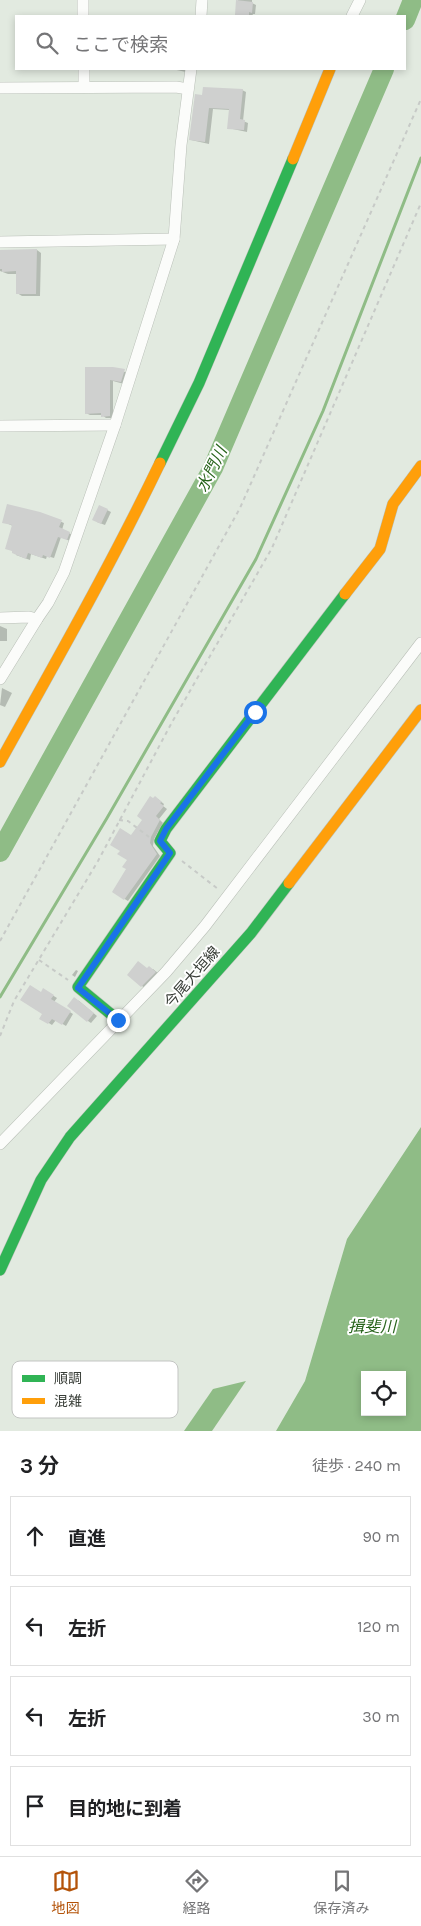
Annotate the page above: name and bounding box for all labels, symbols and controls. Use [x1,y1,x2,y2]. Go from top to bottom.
search box [15,15,406,70]
icon: search [33,29,61,57]
text: ここで検索 [73,34,168,56]
water label: 水門川 [192,442,231,495]
route start [244,701,267,724]
street label: 今尾大垣線 [161,943,223,1011]
route end [107,1009,130,1032]
water label: 揖斐川 [348,1317,398,1336]
legend [12,1361,178,1418]
text: 順調 [54,1370,82,1387]
map controls [361,1371,406,1416]
button: locate [361,1371,406,1416]
text: 混雑 [54,1393,82,1410]
text: 3 分 [20,1454,59,1478]
text: 徒歩 · 240 m [312,1456,401,1475]
icon: ahead [21,1522,49,1550]
text: 90 m [362,1527,400,1546]
text: 直進 [68,1528,106,1550]
icon: left [21,1612,49,1640]
text: 120 m [357,1617,400,1636]
text: 左折 [68,1618,106,1640]
icon: left [21,1702,49,1730]
text: 30 m [362,1707,400,1726]
text: 左折 [68,1708,106,1730]
icon: arrive [21,1792,49,1820]
text: 目的地に到着 [68,1798,182,1820]
tab: 地図 [52,1867,80,1917]
tab: 経路 [183,1867,211,1917]
tab: 保存済み [314,1867,370,1917]

